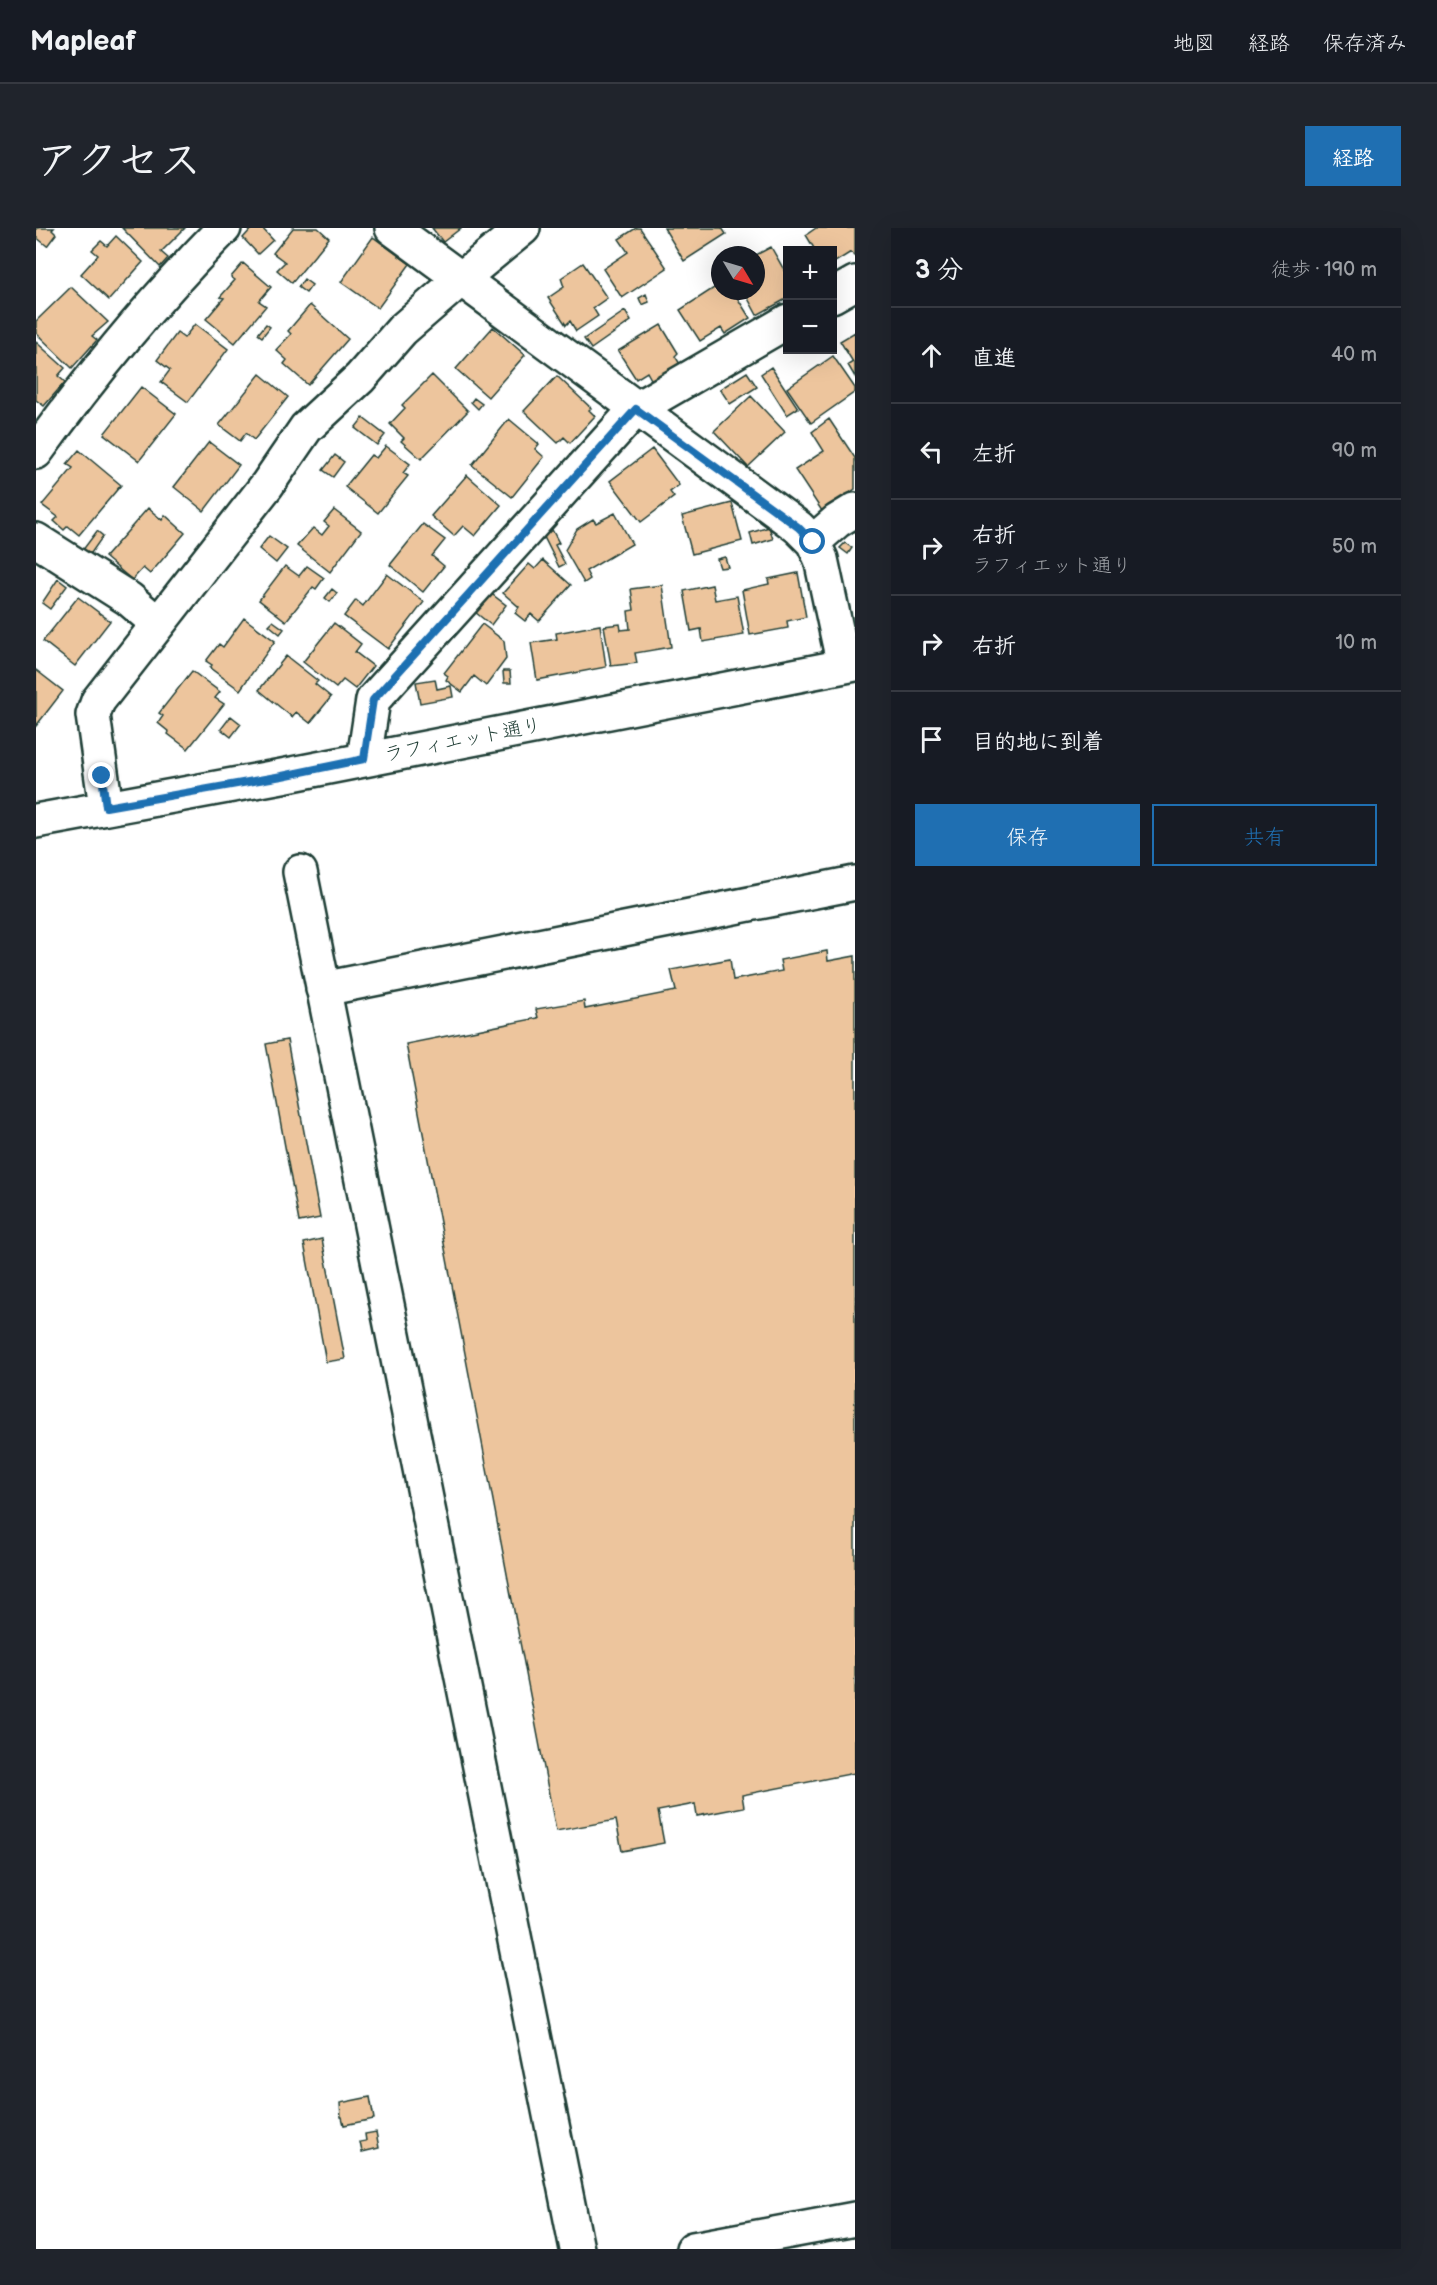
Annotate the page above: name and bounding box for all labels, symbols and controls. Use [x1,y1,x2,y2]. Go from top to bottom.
text: Mapleaf [30,25,136,58]
text: 地図 [1173,31,1215,56]
text: 経路 [1248,31,1290,56]
text: 保存済み [1323,31,1407,56]
button: 経路 [1305,126,1401,186]
text: アクセス [36,136,201,187]
north arrow [711,246,765,300]
map controls [783,246,837,354]
button: + [783,246,837,300]
text: 3 分 [915,255,963,286]
text: 徒歩 · 190 m [1271,258,1377,282]
button: − [783,300,837,354]
icon: ahead [915,339,948,372]
text: 40 m [1331,343,1377,367]
text: 直進 [972,345,1016,372]
icon: left [915,435,948,468]
text: 90 m [1332,439,1377,463]
text: 左折 [972,441,1016,468]
text: 右折 [972,522,1016,549]
route start [799,528,825,554]
icon: right [915,531,948,564]
text: 50 m [1332,535,1377,559]
text: ラフィエット通り [972,554,1132,578]
icon: right [915,627,948,660]
text: 10 m [1336,631,1377,655]
text: 右折 [972,633,1016,660]
street label: ラフィエット通り [382,713,544,767]
icon: arrive [915,723,948,756]
text: 目的地に到着 [972,729,1104,756]
route end [88,762,114,788]
button: 保存 [915,804,1140,866]
button: 共有 [1152,804,1377,866]

